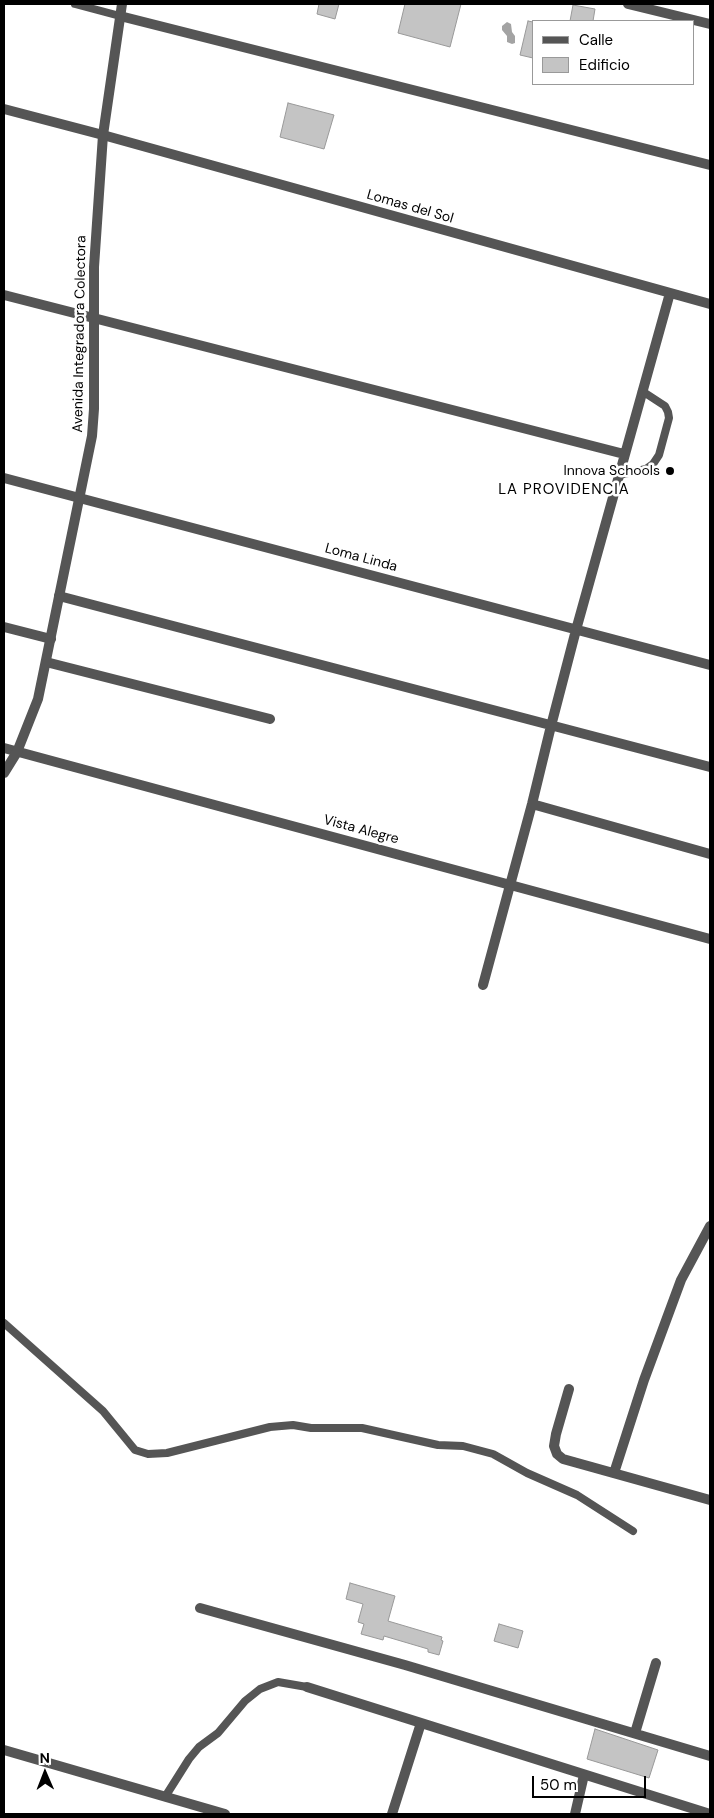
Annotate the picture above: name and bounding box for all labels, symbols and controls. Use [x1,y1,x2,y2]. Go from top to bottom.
legend [532,20,694,85]
text: Calle [579,30,613,50]
text: Edificio [579,55,630,75]
street label: Lomas del Sol [365,187,455,227]
street label: Avenida Integradora Colectora [70,235,90,433]
place label: Innova Schools [563,463,660,479]
marker: Innova Schools [664,465,676,477]
district label: LA PROVIDENCIA [496,481,632,499]
street label: Loma Linda [323,540,399,576]
street label: Vista Alegre [322,812,400,848]
north arrow [20,1748,70,1798]
text: N [39,1749,50,1767]
scale bar [534,1766,648,1798]
text: 50 m [540,1775,577,1795]

